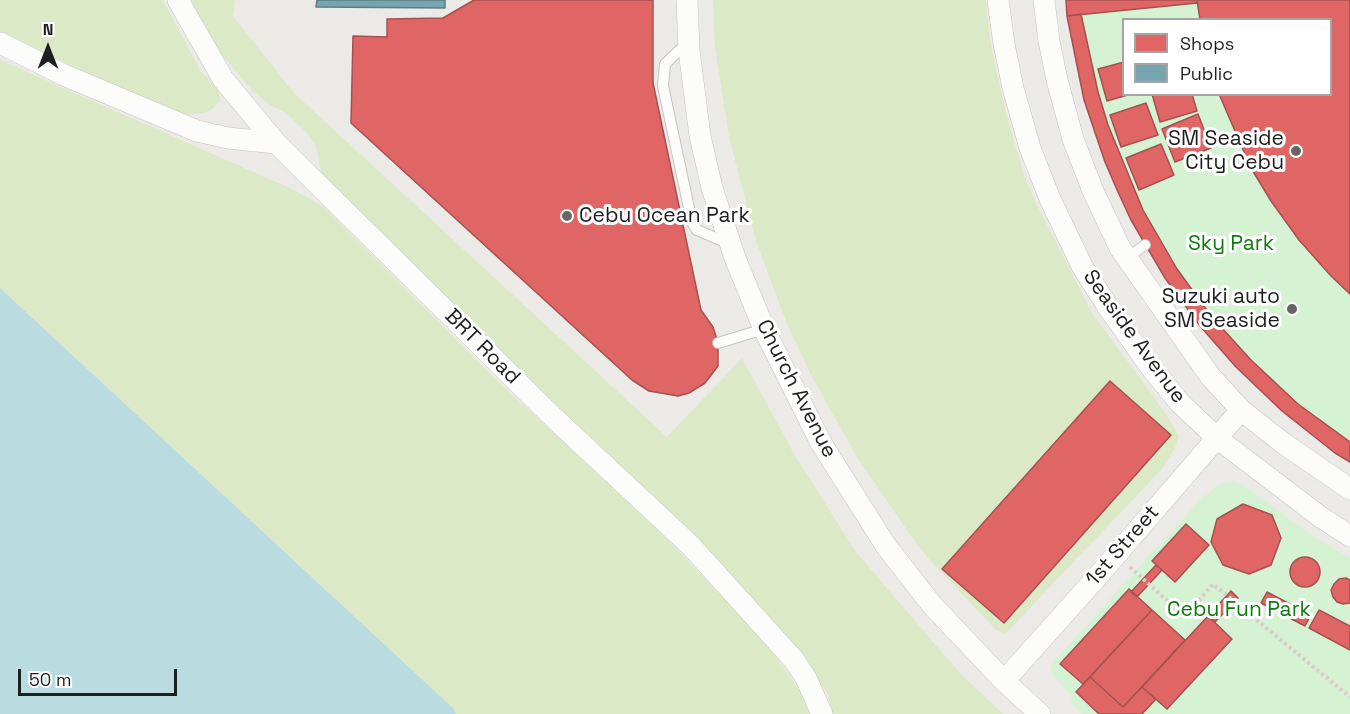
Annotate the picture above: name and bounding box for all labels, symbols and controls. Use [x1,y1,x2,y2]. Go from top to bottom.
north arrow [18,18,78,78]
legend [1122,18,1332,96]
text: N [43,19,53,40]
text: Shops [1180,32,1234,55]
text: Public [1180,62,1233,85]
place label: SM Seaside City Cebu [1168,126,1284,176]
marker: SM Seaside City Cebu [1289,144,1303,158]
place label: Cebu Ocean Park [579,203,750,229]
marker: Cebu Ocean Park [560,209,574,223]
park label: Sky Park [1188,231,1274,257]
street label: Seaside Avenue [1077,265,1191,409]
place label: Suzuki auto SM Seaside [1162,284,1280,334]
marker: Suzuki auto SM Seaside [1285,302,1299,316]
street label: BRT Road [439,304,525,390]
street label: Church Avenue [750,316,842,462]
street label: 1st Street [1081,500,1165,592]
park label: Cebu Fun Park [1167,597,1311,623]
scale bar [21,657,180,695]
text: 50 m [29,668,71,691]

